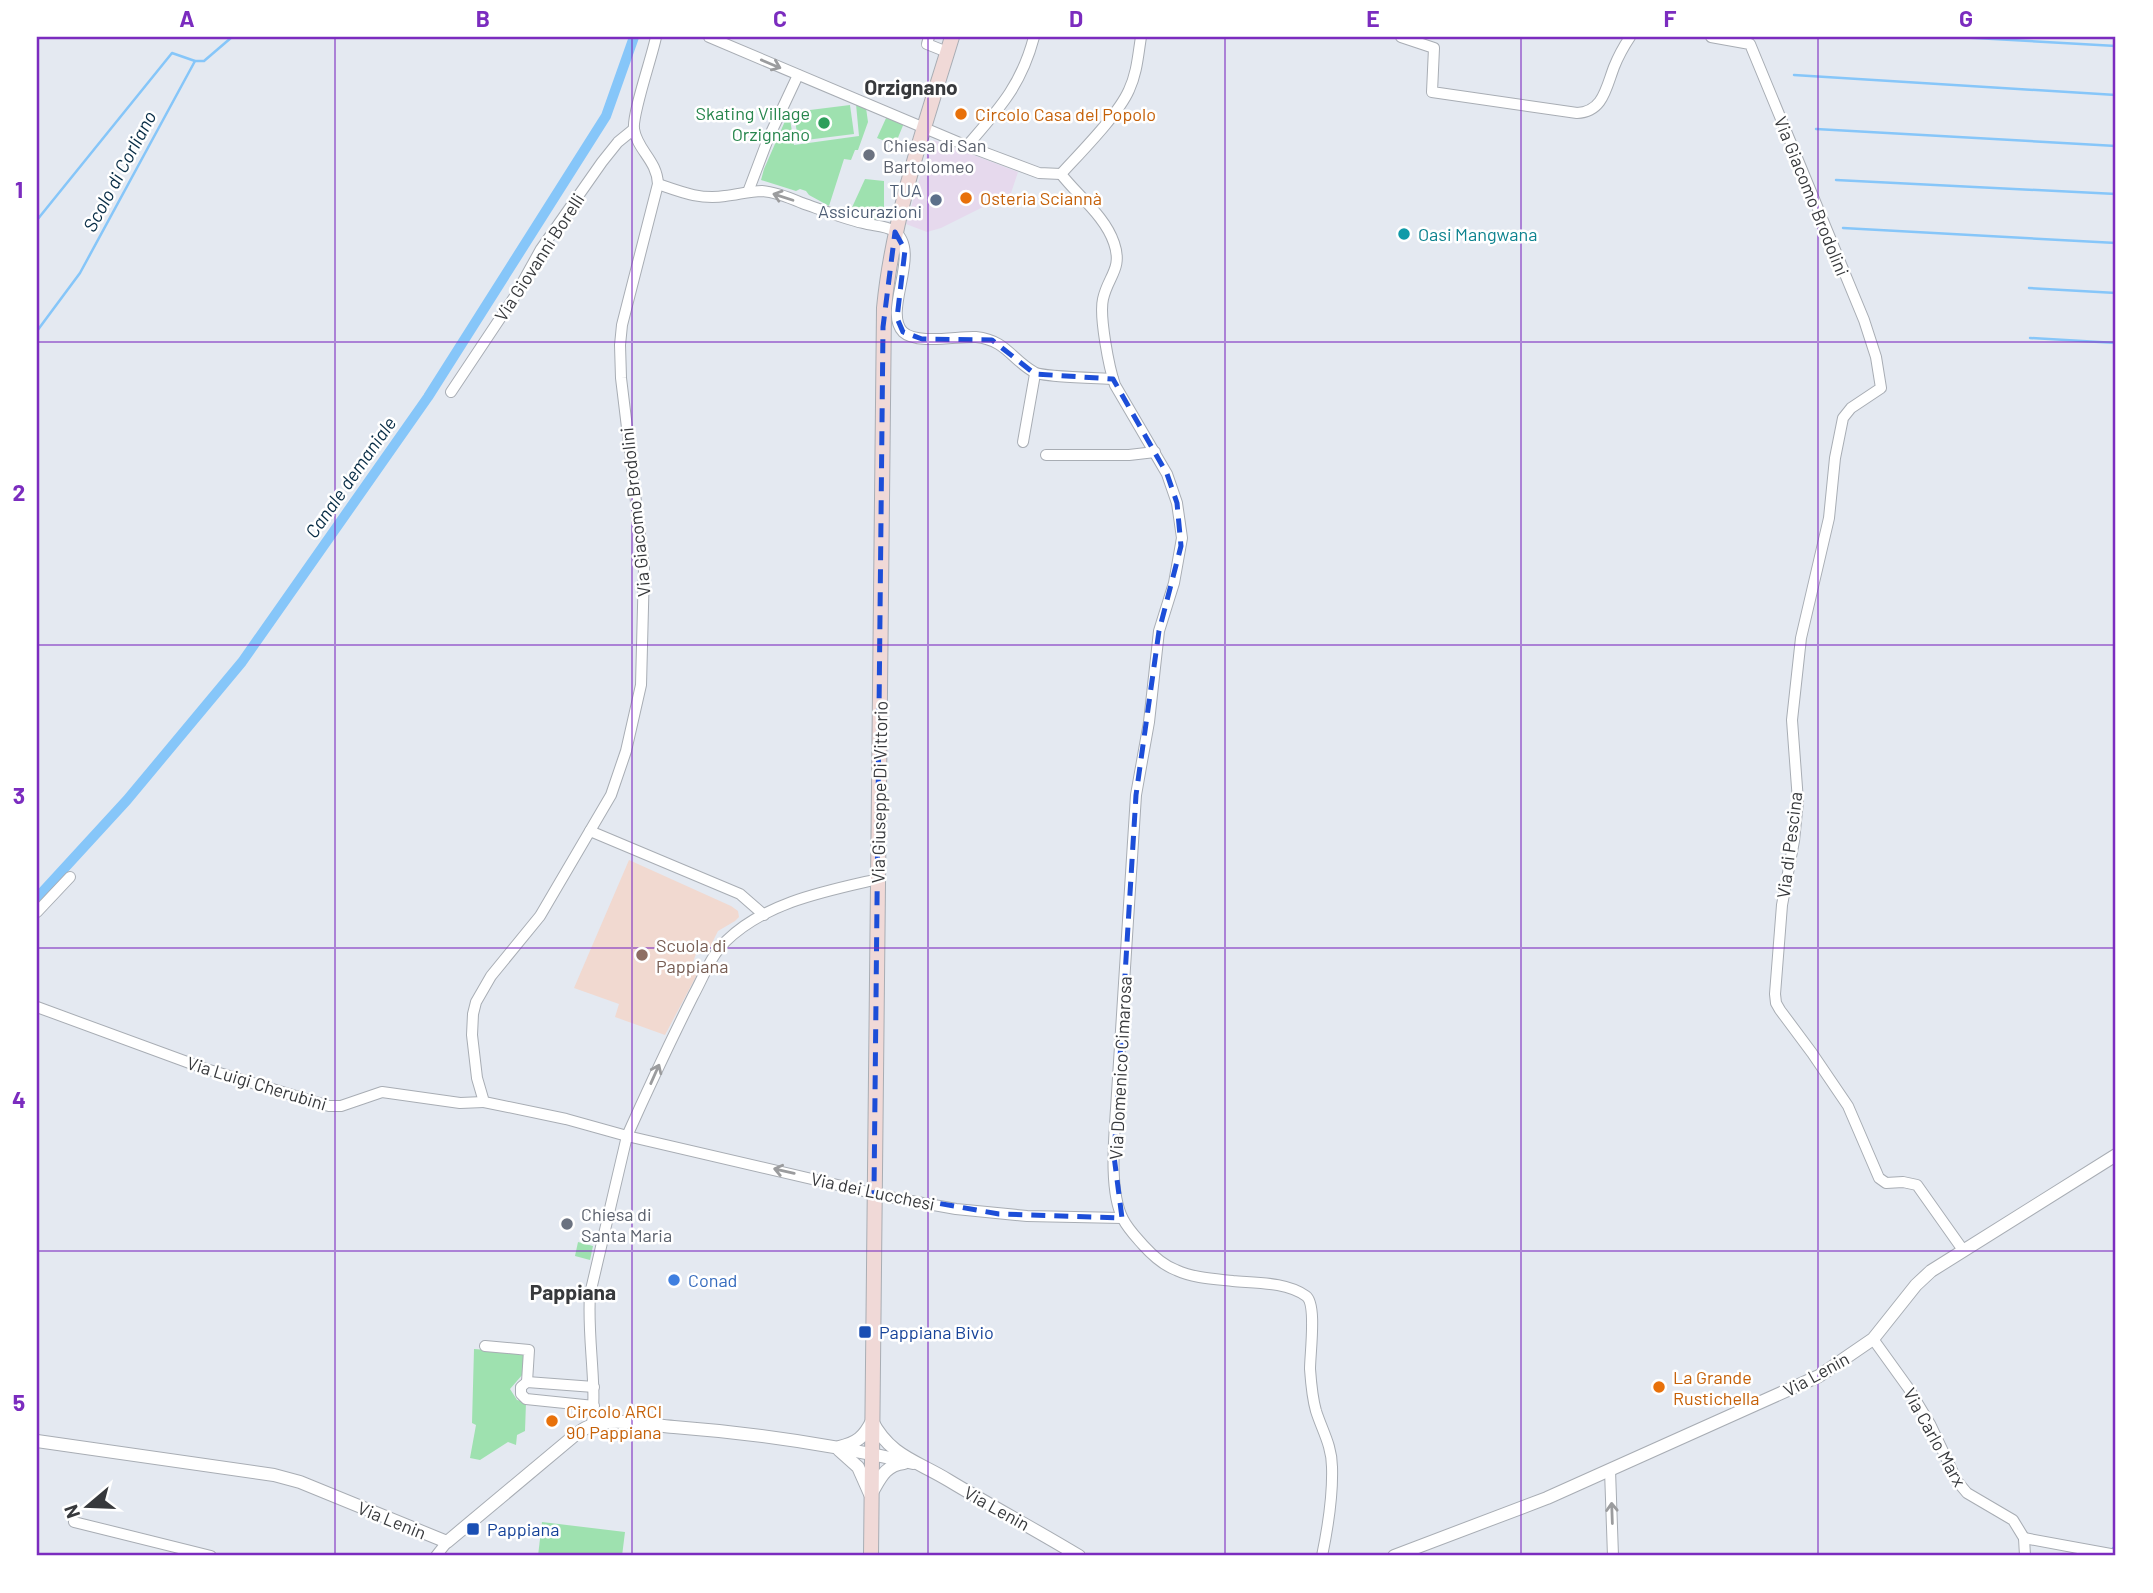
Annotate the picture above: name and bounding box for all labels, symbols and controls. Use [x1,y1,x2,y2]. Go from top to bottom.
text: A [179,4,195,32]
text: B [476,4,490,32]
text: C [773,4,787,32]
text: D [1069,4,1083,32]
text: E [1366,4,1380,32]
text: F [1664,4,1677,32]
text: G [1959,4,1973,32]
one-way arrow [760,58,782,71]
district label: Orzignano [864,74,958,99]
place label: Skating Village Orzignano [696,102,810,145]
place label: Circolo Casa del Popolo [975,103,1156,125]
marker: Circolo Casa del Popolo [953,106,969,122]
water label: Scolo di Corliano [77,107,161,235]
street label: Via Giacomo Brodolini [1770,113,1854,279]
marker: Skating Village Orzignano [816,115,832,131]
place label: Chiesa di San Bartolomeo [883,134,987,177]
marker: Chiesa di San Bartolomeo [861,147,877,163]
text: 1 [15,175,23,203]
place label: TUA Assicurazioni [818,179,922,222]
place label: Osteria Sciannà [980,187,1102,209]
street label: Via Giovanni Borelli [489,189,589,325]
one-way arrow [773,189,795,202]
marker: Osteria Sciannà [958,190,974,206]
marker: TUA Assicurazioni [928,192,944,208]
place label: Oasi Mangwana [1418,223,1537,245]
marker: Oasi Mangwana [1396,226,1412,242]
water label: Canale demaniale [300,412,400,542]
street label: Via Giacomo Brodolini [615,426,655,598]
text: 2 [13,478,25,506]
street label: Via Giuseppe Di Vittorio [866,701,892,883]
text: 3 [13,781,25,809]
street label: Via di Pescina [1772,790,1806,900]
place label: Scuola di Pappiana [656,934,728,977]
marker: Scuola di Pappiana [634,947,650,963]
street label: Via Domenico Cimarosa [1104,976,1136,1160]
street label: Via Luigi Cherubini [184,1051,330,1115]
one-way arrow [649,1064,662,1085]
text: 4 [12,1085,26,1113]
one-way arrow [773,1164,796,1178]
street label: Via dei Lucchesi [809,1167,937,1215]
place label: Chiesa di Santa Maria [581,1203,672,1246]
marker: Chiesa di Santa Maria [559,1216,575,1232]
place label: Conad [688,1269,737,1291]
marker: Conad [666,1272,682,1288]
district label: Pappiana [530,1279,616,1304]
place label: Pappiana Bivio [879,1321,994,1343]
marker: Pappiana Bivio [857,1324,873,1340]
street label: Via Lenin [1779,1347,1853,1401]
place label: La Grande Rustichella [1673,1366,1759,1409]
marker: La Grande Rustichella [1651,1379,1667,1395]
street label: Via Carlo Marx [1899,1384,1971,1490]
text: 5 [13,1388,25,1416]
place label: Circolo ARCI 90 Pappiana [566,1400,662,1443]
marker: Circolo ARCI 90 Pappiana [544,1413,560,1429]
north arrow [52,1470,122,1540]
street label: Via Lenin [960,1481,1034,1535]
street label: Via Lenin [355,1496,429,1544]
text: N [59,1502,84,1521]
one-way arrow [1605,1502,1618,1525]
place label: Pappiana [487,1518,559,1540]
marker: Pappiana [465,1521,481,1537]

